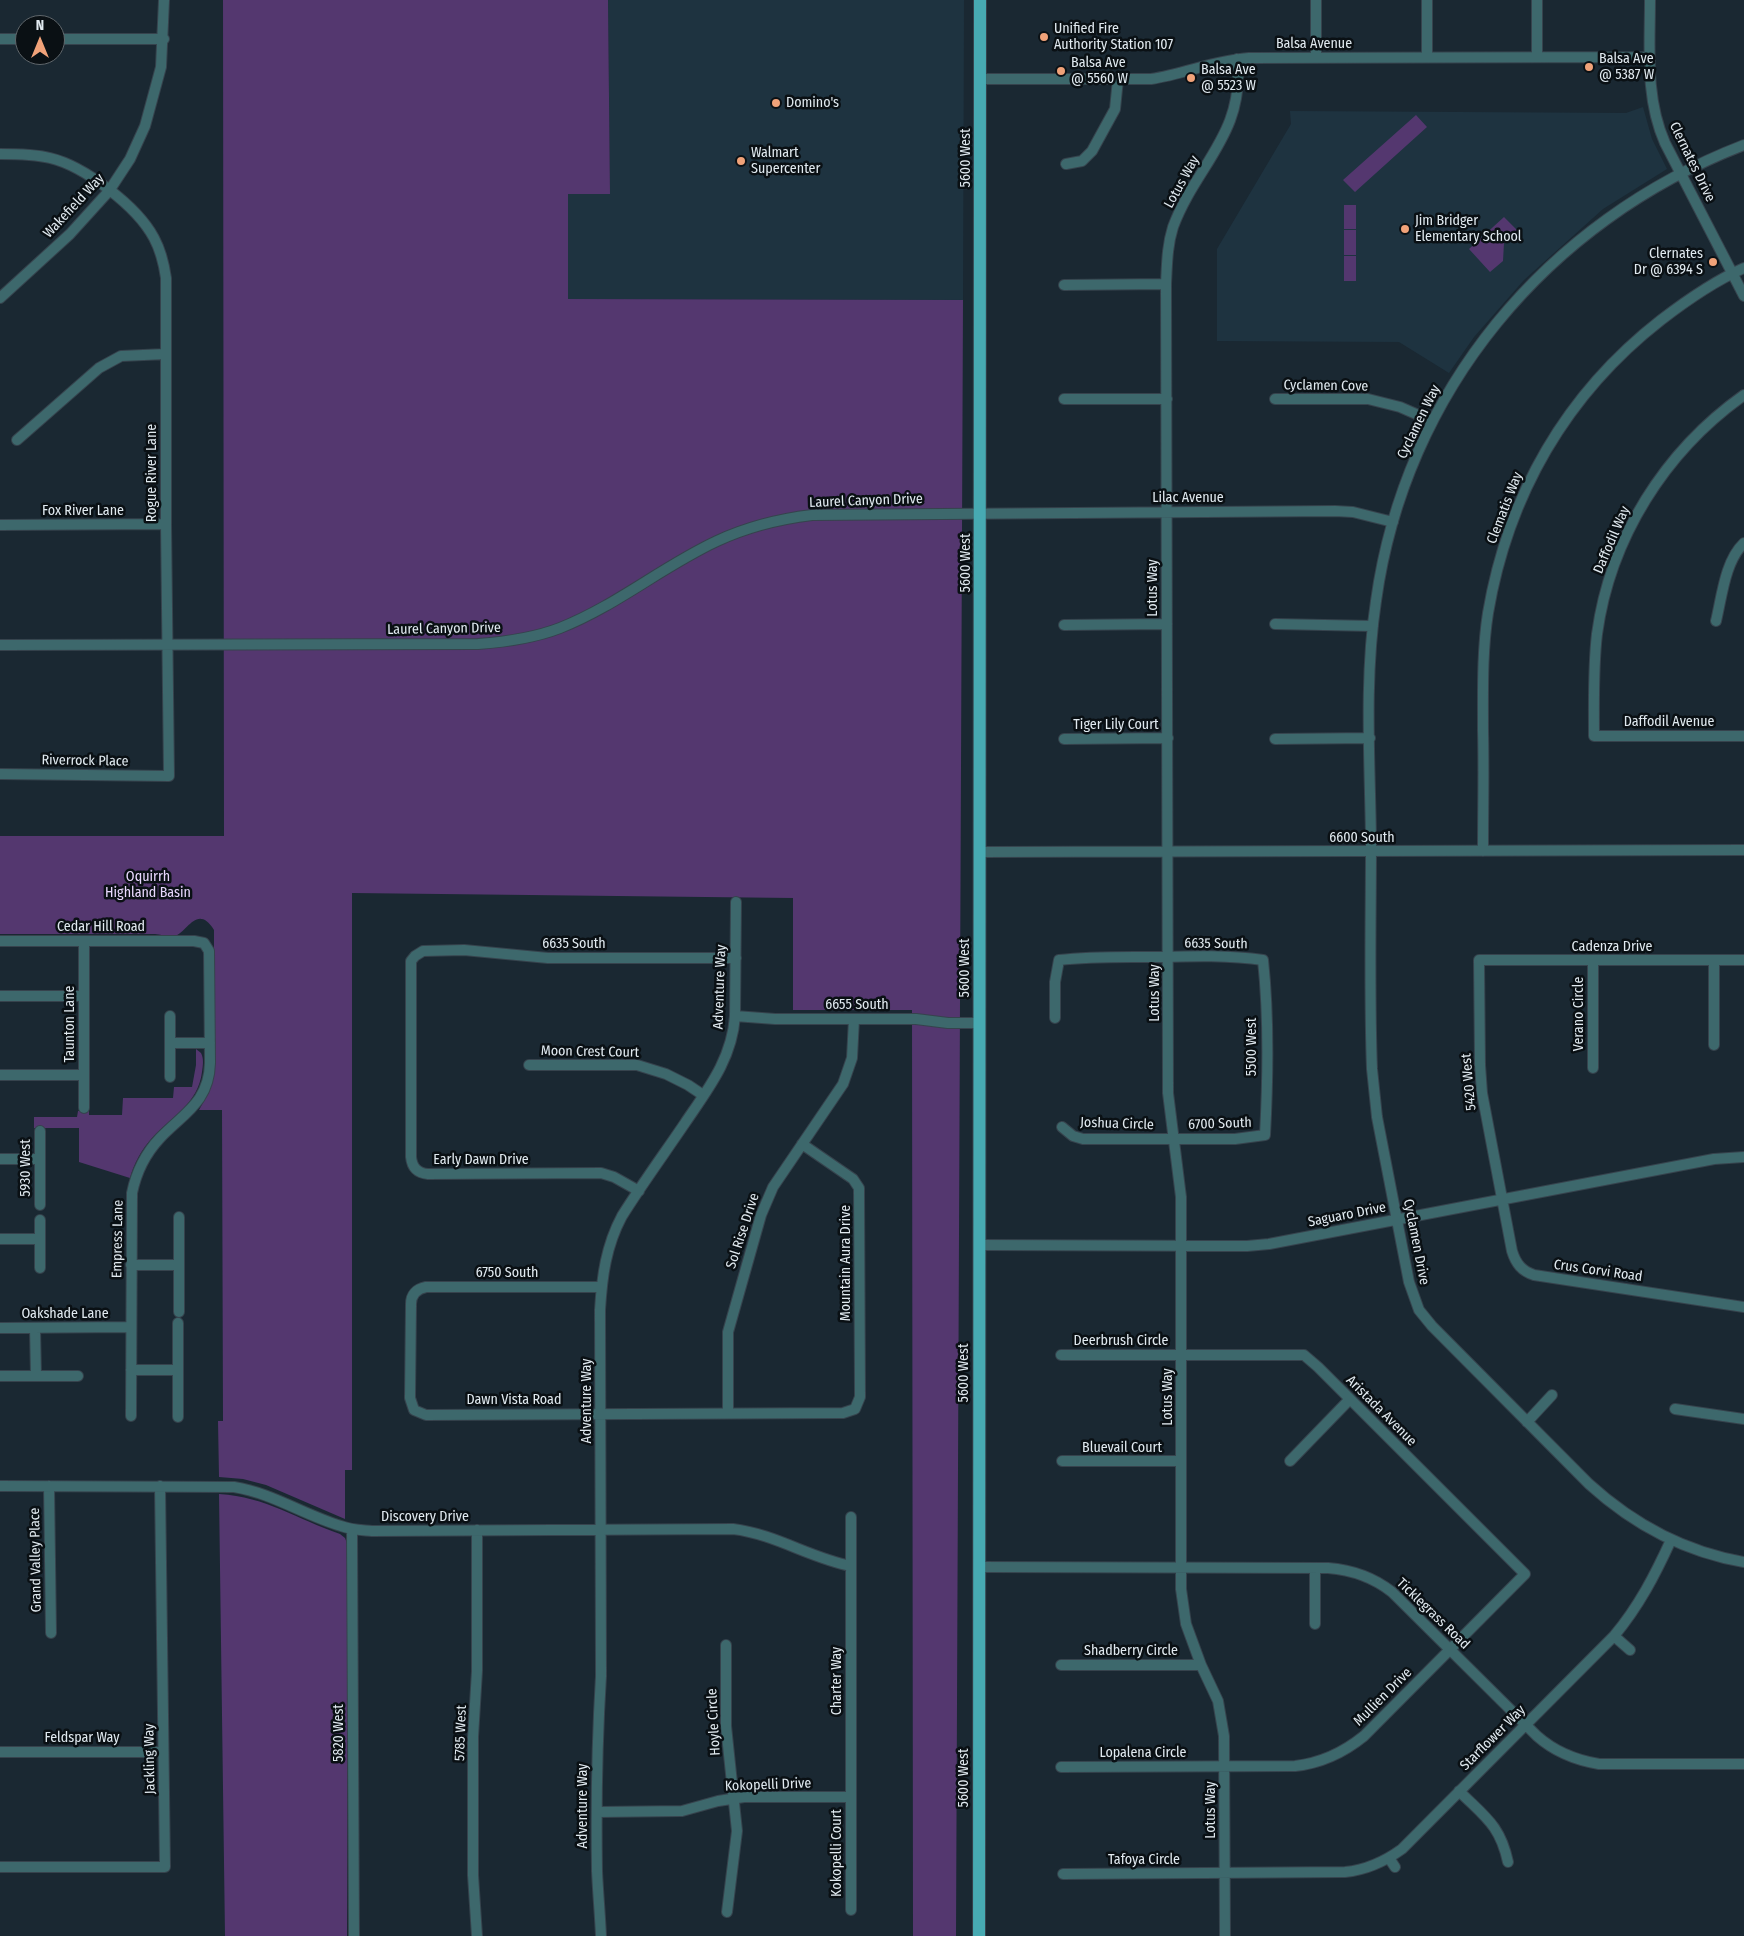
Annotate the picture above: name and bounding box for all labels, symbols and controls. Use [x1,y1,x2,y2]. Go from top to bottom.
north arrow [15,15,65,65]
text: N [36,17,44,34]
place label: Unified Fire Authority Station 107 [1054,21,1173,54]
marker: Unified Fire Authority Station 107 [1038,31,1050,43]
street label: Balsa Avenue [1276,36,1352,52]
place label: Balsa Ave @ 5387 W [1599,51,1654,84]
place label: Balsa Ave @ 5560 W [1071,55,1128,88]
marker: Balsa Ave @ 5387 W [1583,61,1595,73]
place label: Balsa Ave @ 5523 W [1201,62,1256,94]
marker: Balsa Ave @ 5560 W [1055,65,1067,77]
marker: Balsa Ave @ 5523 W [1185,72,1197,84]
place label: Domino's [786,95,839,111]
marker: Domino's [770,97,782,109]
street label: Clernates Drive [1665,119,1719,205]
street label: 5600 West [958,128,974,188]
place label: Walmart Supercenter [751,145,820,178]
street label: Lotus Way [1161,153,1203,211]
marker: Walmart Supercenter [735,155,747,167]
street label: Wakefield Way [40,170,108,242]
place label: Jim Bridger Elementary School [1415,213,1522,246]
marker: Jim Bridger Elementary School [1399,223,1411,235]
place label: Clernates Dr @ 6394 S [1634,246,1703,278]
marker: Clernates Dr @ 6394 S [1707,256,1719,268]
street label: Cyclamen Cove [1284,377,1368,395]
street label: Cyclamen Way [1394,382,1444,462]
street label: Rogue River Lane [144,424,160,522]
street label: Clematis Way [1484,470,1526,546]
street label: Lilac Avenue [1152,490,1224,506]
street label: Laurel Canyon Drive [809,491,923,511]
street label: Fox River Lane [42,503,124,519]
street label: Daffodil Way [1590,504,1634,576]
street label: 5600 West [958,533,974,593]
street label: Lotus Way [1145,559,1161,617]
street label: Laurel Canyon Drive [387,620,501,638]
street label: Daffodil Avenue [1624,714,1714,730]
street label: Tiger Lily Court [1073,717,1159,733]
street label: Riverrock Place [41,752,129,770]
street label: 6600 South [1329,830,1395,846]
park label: Oquirrh Highland Basin [105,869,191,902]
street label: Cedar Hill Road [57,919,145,935]
street label: 6635 South [1184,935,1248,953]
street label: 6635 South [542,936,606,952]
street label: 5600 West [957,938,973,998]
street label: Cadenza Drive [1572,939,1652,955]
street label: Adventure Way [710,944,730,1030]
street label: Lotus Way [1147,964,1163,1022]
street label: Verano Circle [1571,977,1587,1051]
street label: Taunton Lane [62,986,78,1062]
street label: 6655 South [825,997,889,1013]
street label: 5500 West [1244,1018,1260,1076]
street label: Moon Crest Court [541,1043,639,1061]
street label: 5420 West [1458,1053,1480,1111]
street label: Joshua Circle [1080,1114,1154,1134]
street label: 6700 South [1188,1114,1252,1134]
street label: 5930 West [18,1139,34,1197]
street label: Early Dawn Drive [433,1152,529,1168]
street label: Sol Rise Drive [723,1191,763,1271]
street label: Cyclamen Drive [1399,1198,1433,1286]
street label: Saguaro Drive [1307,1199,1387,1231]
street label: Empress Lane [109,1200,127,1278]
street label: Mountain Aura Drive [838,1205,854,1321]
street label: Crus Corvi Road [1553,1256,1643,1286]
street label: 6750 South [476,1265,538,1281]
street label: Oakshade Lane [21,1306,109,1322]
street label: Deerbrush Circle [1074,1333,1168,1349]
street label: 5600 West [956,1343,972,1403]
street label: Adventure Way [579,1359,595,1443]
street label: Lotus Way [1160,1368,1176,1426]
street label: Aristada Avenue [1342,1372,1420,1450]
street label: Dawn Vista Road [467,1392,561,1408]
street label: Bluevail Court [1082,1440,1162,1456]
street label: Grand Valley Place [27,1507,45,1613]
street label: Discovery Drive [381,1509,469,1525]
street label: Ticklegrass Road [1393,1575,1473,1653]
street label: Shadberry Circle [1084,1643,1178,1659]
street label: Charter Way [829,1647,845,1715]
street label: Mullien Drive [1350,1664,1416,1730]
street label: Hoyle Circle [704,1688,724,1756]
street label: Starflower Way [1457,1702,1529,1774]
street label: 5820 West [331,1704,347,1762]
street label: 5785 West [452,1705,470,1761]
street label: Jackling Way [141,1724,159,1794]
street label: Feldspar Way [45,1730,119,1746]
street label: Lopalena Circle [1099,1745,1187,1761]
street label: 5600 West [956,1748,972,1808]
street label: Adventure Way [575,1764,591,1848]
street label: Kokopelli Drive [724,1775,812,1795]
street label: Lotus Way [1203,1781,1219,1839]
street label: Kokopelli Court [829,1809,845,1897]
street label: Tafoya Circle [1108,1852,1180,1868]

